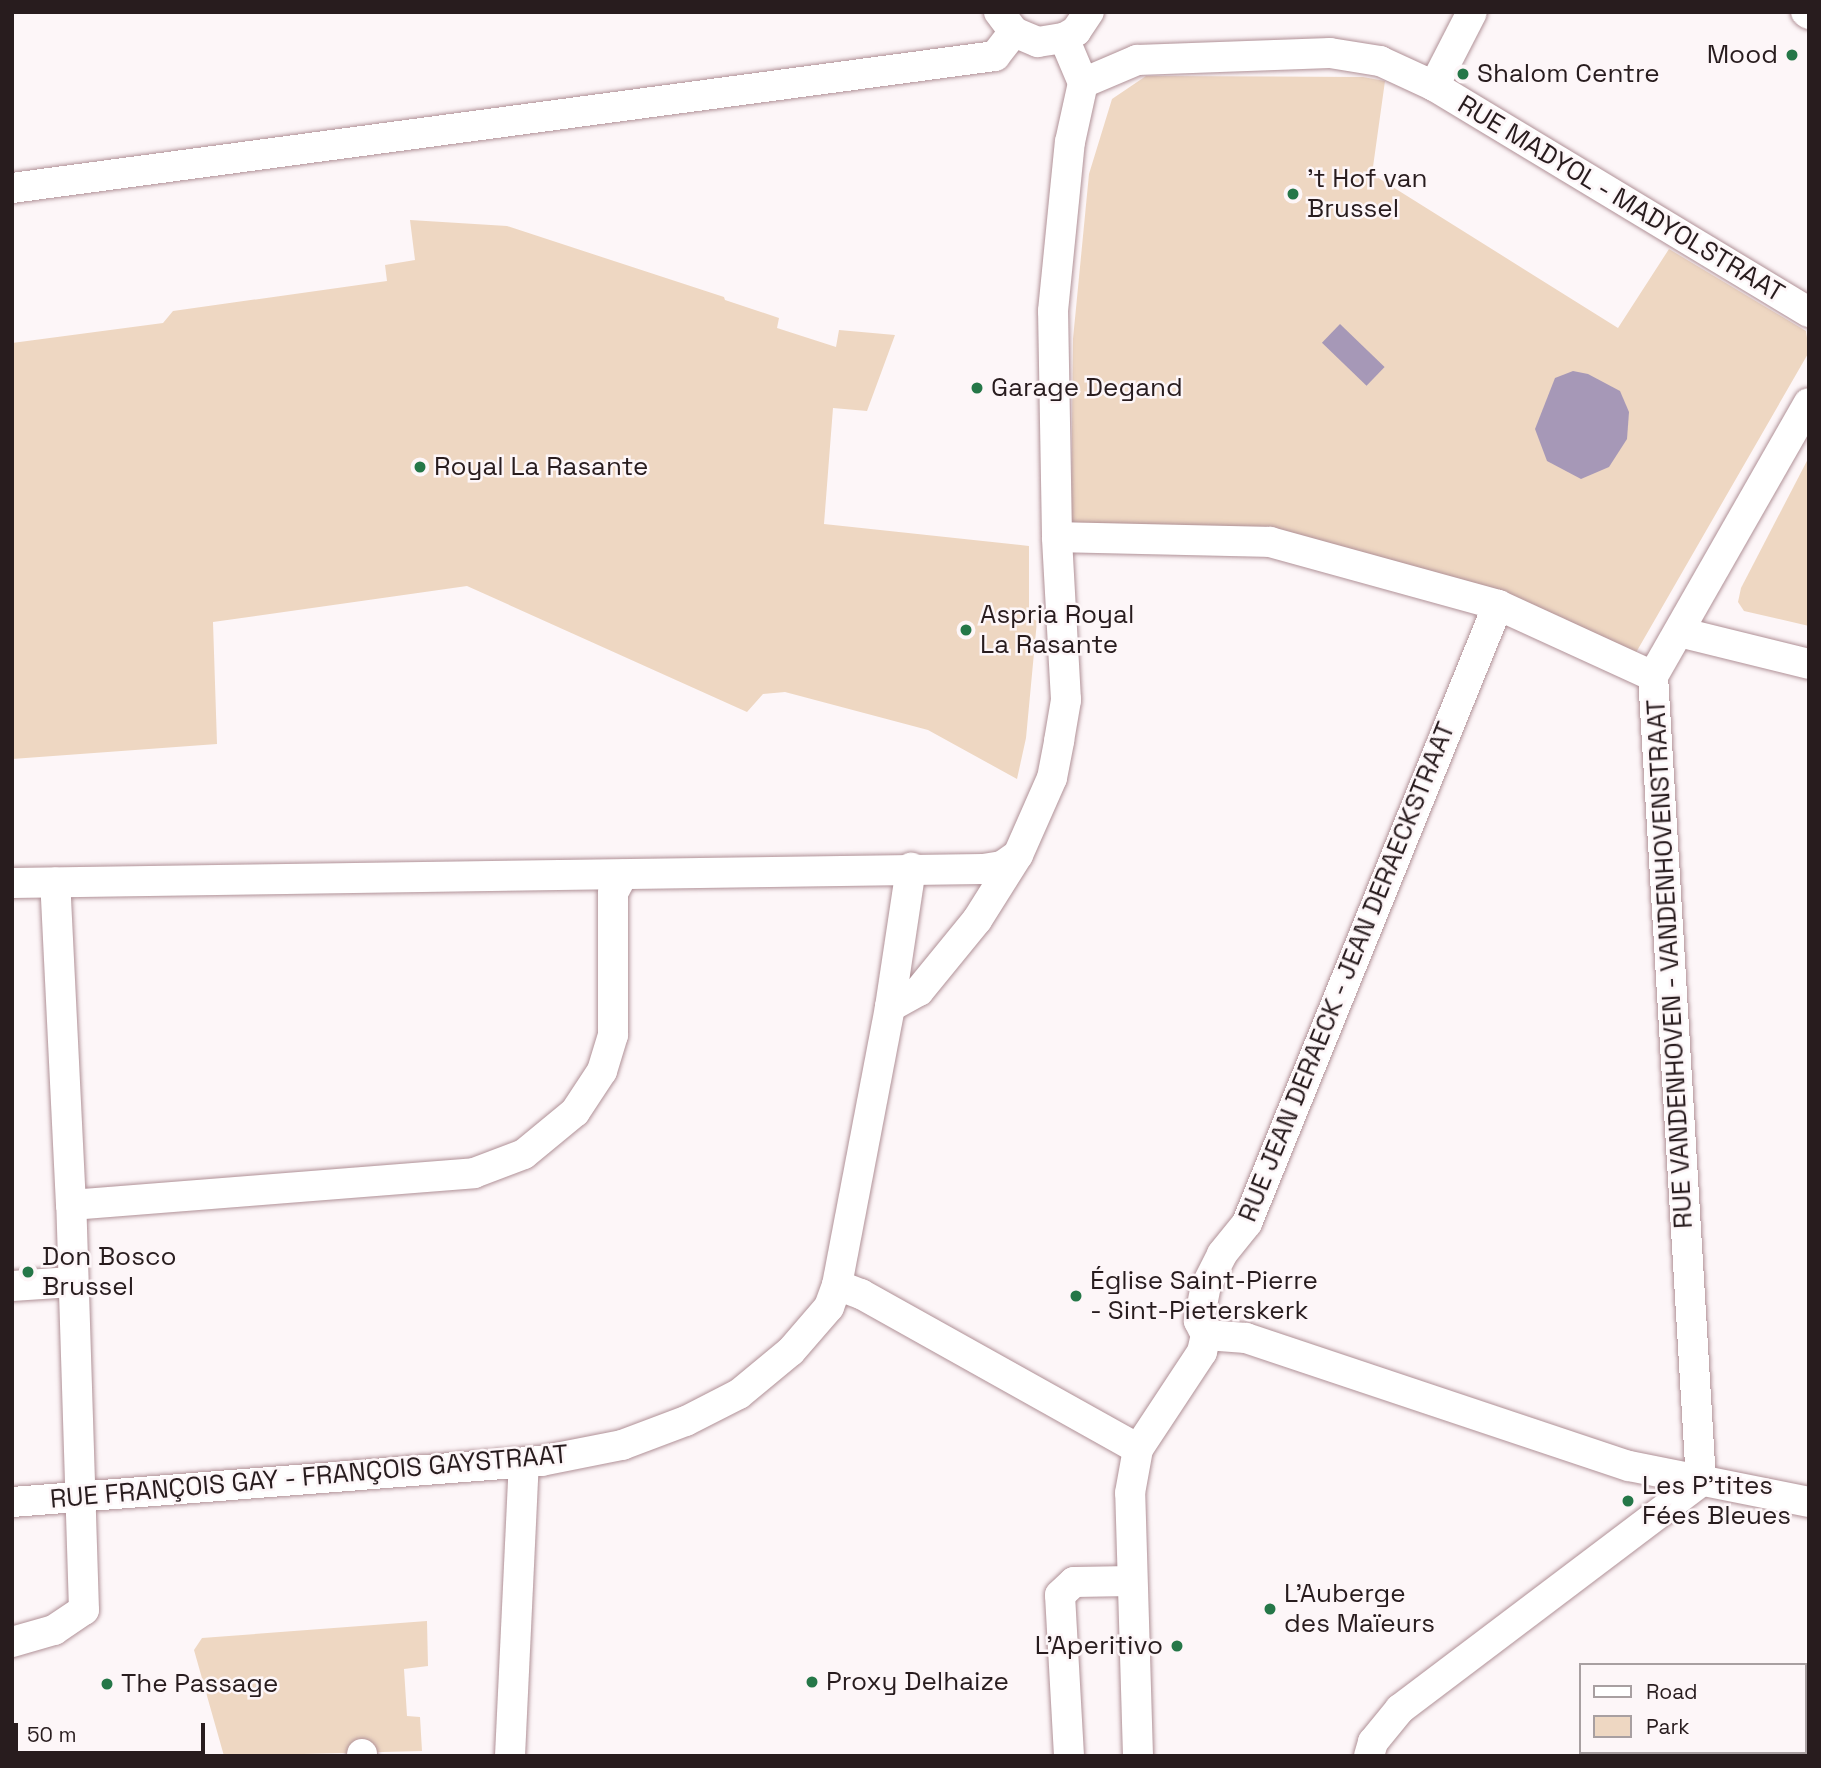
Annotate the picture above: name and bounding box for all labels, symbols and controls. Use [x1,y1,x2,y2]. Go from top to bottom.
place label: Mood [1707,39,1778,71]
marker: Mood [1784,47,1800,63]
place label: Shalom Centre [1477,58,1660,90]
marker: Shalom Centre [1455,66,1471,82]
street label: RUE MADYOL - MADYOLSTRAAT [1451,88,1791,310]
place label: 't Hof van Brussel [1307,163,1428,224]
marker: 't Hof van Brussel [1285,186,1301,202]
place label: Garage Degand [991,372,1183,404]
marker: Garage Degand [969,380,985,396]
place label: Royal La Rasante [434,451,648,483]
marker: Royal La Rasante [412,459,428,475]
place label: Aspria Royal La Rasante [980,599,1134,660]
marker: Aspria Royal La Rasante [958,622,974,638]
street label: RUE VANDENHOVEN - VANDENHOVENSTRAAT [1640,697,1700,1231]
street label: RUE JEAN DERAECK - JEAN DERAECKSTRAAT [1232,717,1462,1227]
place label: Don Bosco Brussel [42,1241,176,1302]
marker: Don Bosco Brussel [20,1264,36,1280]
place label: Église Saint-Pierre - Sint-Pieterskerk [1090,1265,1318,1326]
marker: Église Saint-Pierre - Sint-Pieterskerk [1068,1288,1084,1304]
street label: RUE FRANÇOIS GAY - FRANÇOIS GAYSTRAAT [48,1439,570,1515]
place label: Les P'tites Fées Bleues [1642,1470,1791,1532]
marker: Les P'tites Fées Bleues [1620,1493,1636,1509]
place label: L'Auberge des Maïeurs [1284,1578,1435,1640]
marker: L'Auberge des Maïeurs [1262,1601,1278,1617]
place label: L'Aperitivo [1035,1630,1163,1662]
marker: L'Aperitivo [1169,1638,1185,1654]
legend [1580,1663,1807,1754]
place label: Proxy Delhaize [826,1666,1009,1698]
place label: The Passage [121,1668,278,1700]
marker: Proxy Delhaize [804,1674,820,1690]
marker: The Passage [99,1676,115,1692]
text: Road [1646,1678,1698,1705]
scale bar [18,1708,208,1752]
text: Park [1646,1713,1690,1740]
text: 50 m [27,1721,77,1748]

